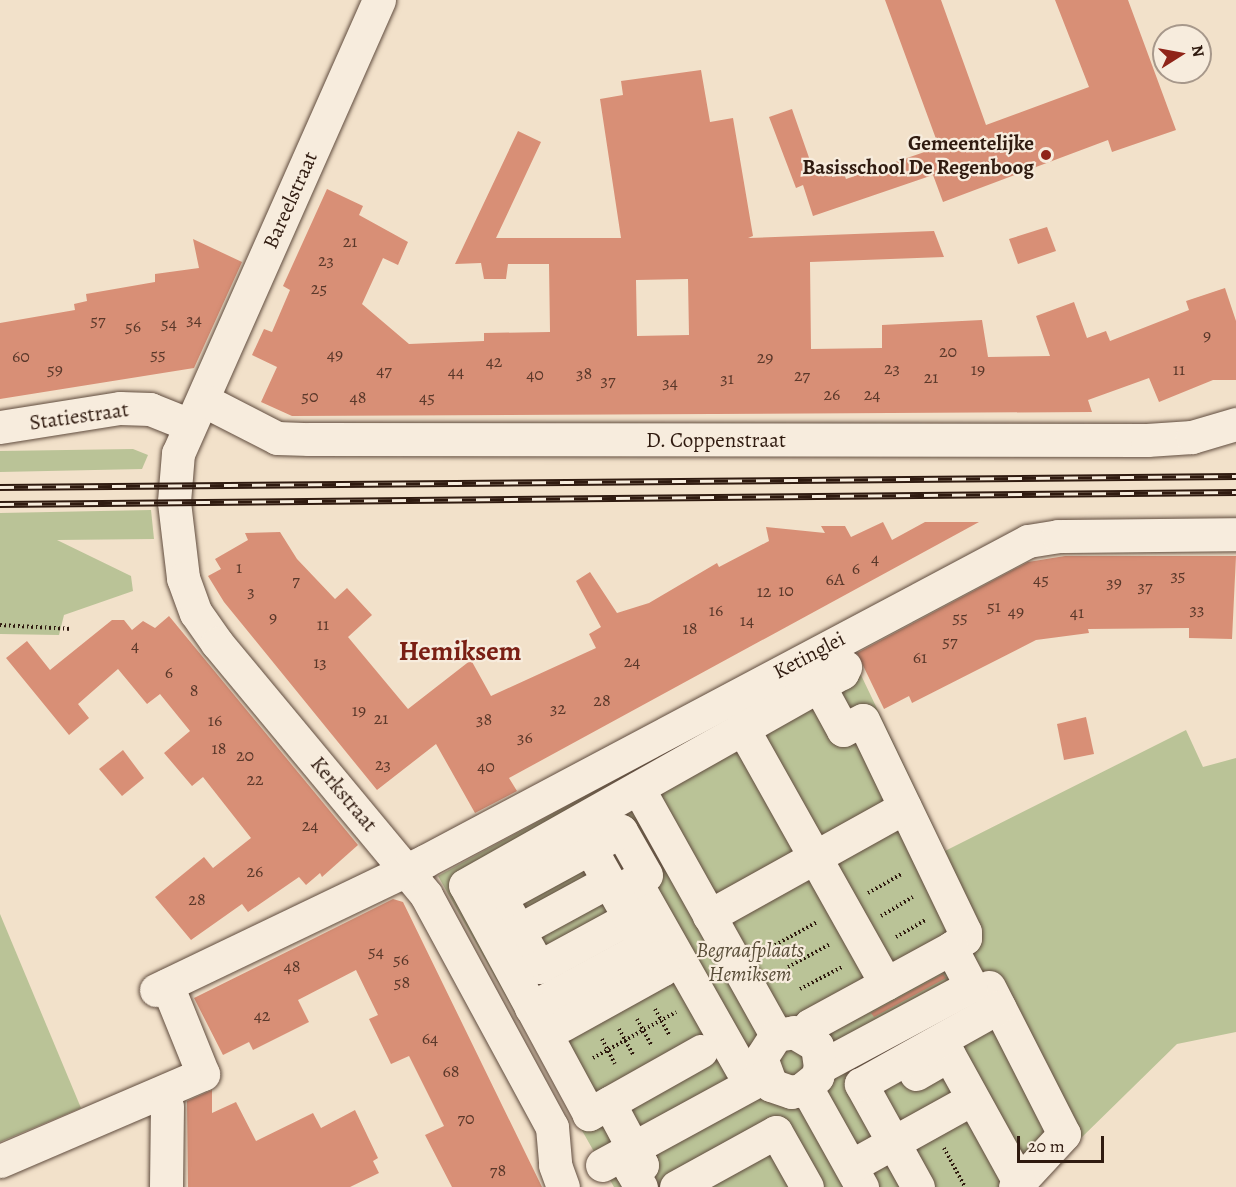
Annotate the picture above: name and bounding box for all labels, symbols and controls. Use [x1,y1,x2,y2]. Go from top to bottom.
north arrow [1152,24,1212,84]
text: N [1186,43,1210,59]
place label: Gemeentelijke Basisschool De Regenboog [802,130,1034,180]
street label: Bareelstraat [257,147,323,253]
marker: Gemeentelijke Basisschool De Regenboog [1039,148,1053,162]
house number: 21 [343,230,357,252]
house number: 23 [318,249,334,271]
house number: 25 [311,277,327,299]
house number: 34 [186,308,202,330]
house number: 57 [90,309,106,331]
house number: 54 [161,312,177,334]
house number: 56 [125,315,141,337]
house number: 9 [1203,324,1211,346]
house number: 20 [939,340,957,362]
house number: 55 [150,343,166,365]
house number: 49 [327,343,343,365]
house number: 60 [12,345,30,367]
house number: 29 [757,346,773,368]
house number: 42 [486,350,502,372]
house number: 23 [884,357,900,379]
house number: 59 [47,358,63,380]
house number: 19 [971,358,985,380]
house number: 11 [1173,358,1185,380]
house number: 47 [376,359,392,381]
house number: 44 [448,360,464,382]
house number: 38 [576,362,592,384]
house number: 40 [526,363,544,385]
house number: 27 [794,364,810,386]
house number: 21 [924,366,938,388]
house number: 31 [720,367,734,389]
house number: 37 [600,369,616,391]
house number: 34 [662,371,678,393]
house number: 26 [824,383,840,405]
house number: 24 [864,383,880,405]
house number: 50 [301,385,319,407]
house number: 48 [350,386,366,408]
house number: 45 [419,386,435,408]
street label: Statiestraat [28,397,130,435]
street label: D. Coppenstraat [646,427,786,453]
house number: 4 [871,547,879,569]
house number: 1 [236,556,242,578]
house number: 6 [852,557,860,579]
house number: 35 [1170,564,1186,586]
house number: 6A [826,568,844,590]
house number: 45 [1033,568,1049,590]
house number: 7 [292,569,300,591]
house number: 39 [1106,571,1122,593]
house number: 37 [1137,575,1153,597]
house number: 10 [778,579,794,601]
house number: 3 [247,580,255,602]
house number: 12 [757,580,771,602]
house number: 51 [987,595,1001,617]
house number: 33 [1190,598,1204,620]
house number: 16 [709,599,723,621]
house number: 49 [1008,600,1024,622]
house number: 41 [1070,601,1084,623]
house number: 9 [269,606,277,628]
house number: 55 [952,606,968,628]
house number: 14 [740,609,754,631]
house number: 11 [317,613,329,635]
house number: 18 [683,617,697,639]
street label: Ketinglei [769,626,849,684]
house number: 57 [942,630,958,652]
house number: 4 [131,634,139,656]
district label: Hemiksem [399,636,521,668]
house number: 61 [913,646,927,668]
house number: 24 [624,650,640,672]
house number: 13 [313,651,327,673]
house number: 6 [165,661,173,683]
house number: 8 [190,679,198,701]
house number: 28 [593,689,611,711]
house number: 32 [550,697,566,719]
house number: 19 [352,699,366,721]
house number: 21 [374,707,388,729]
house number: 38 [476,708,492,730]
house number: 16 [208,709,222,731]
house number: 36 [517,726,533,748]
house number: 18 [212,737,226,759]
house number: 20 [236,744,254,766]
street label: Kerkstraat [305,751,383,837]
house number: 23 [375,753,391,775]
house number: 40 [477,755,495,777]
house number: 22 [246,768,264,790]
house number: 24 [302,814,318,836]
house number: 26 [247,860,263,882]
house number: 28 [188,888,206,910]
park label: Begraafplaats Hemiksem [696,937,804,987]
house number: 54 [368,940,384,962]
house number: 56 [393,948,409,970]
house number: 48 [284,955,300,977]
house number: 58 [394,971,410,993]
house number: 42 [254,1004,270,1026]
house number: 64 [422,1027,438,1049]
house number: 68 [442,1060,460,1082]
house number: 70 [457,1107,475,1129]
scale bar [1020,1124,1107,1162]
text: 20 m [1028,1134,1065,1158]
house number: 78 [490,1159,506,1181]

